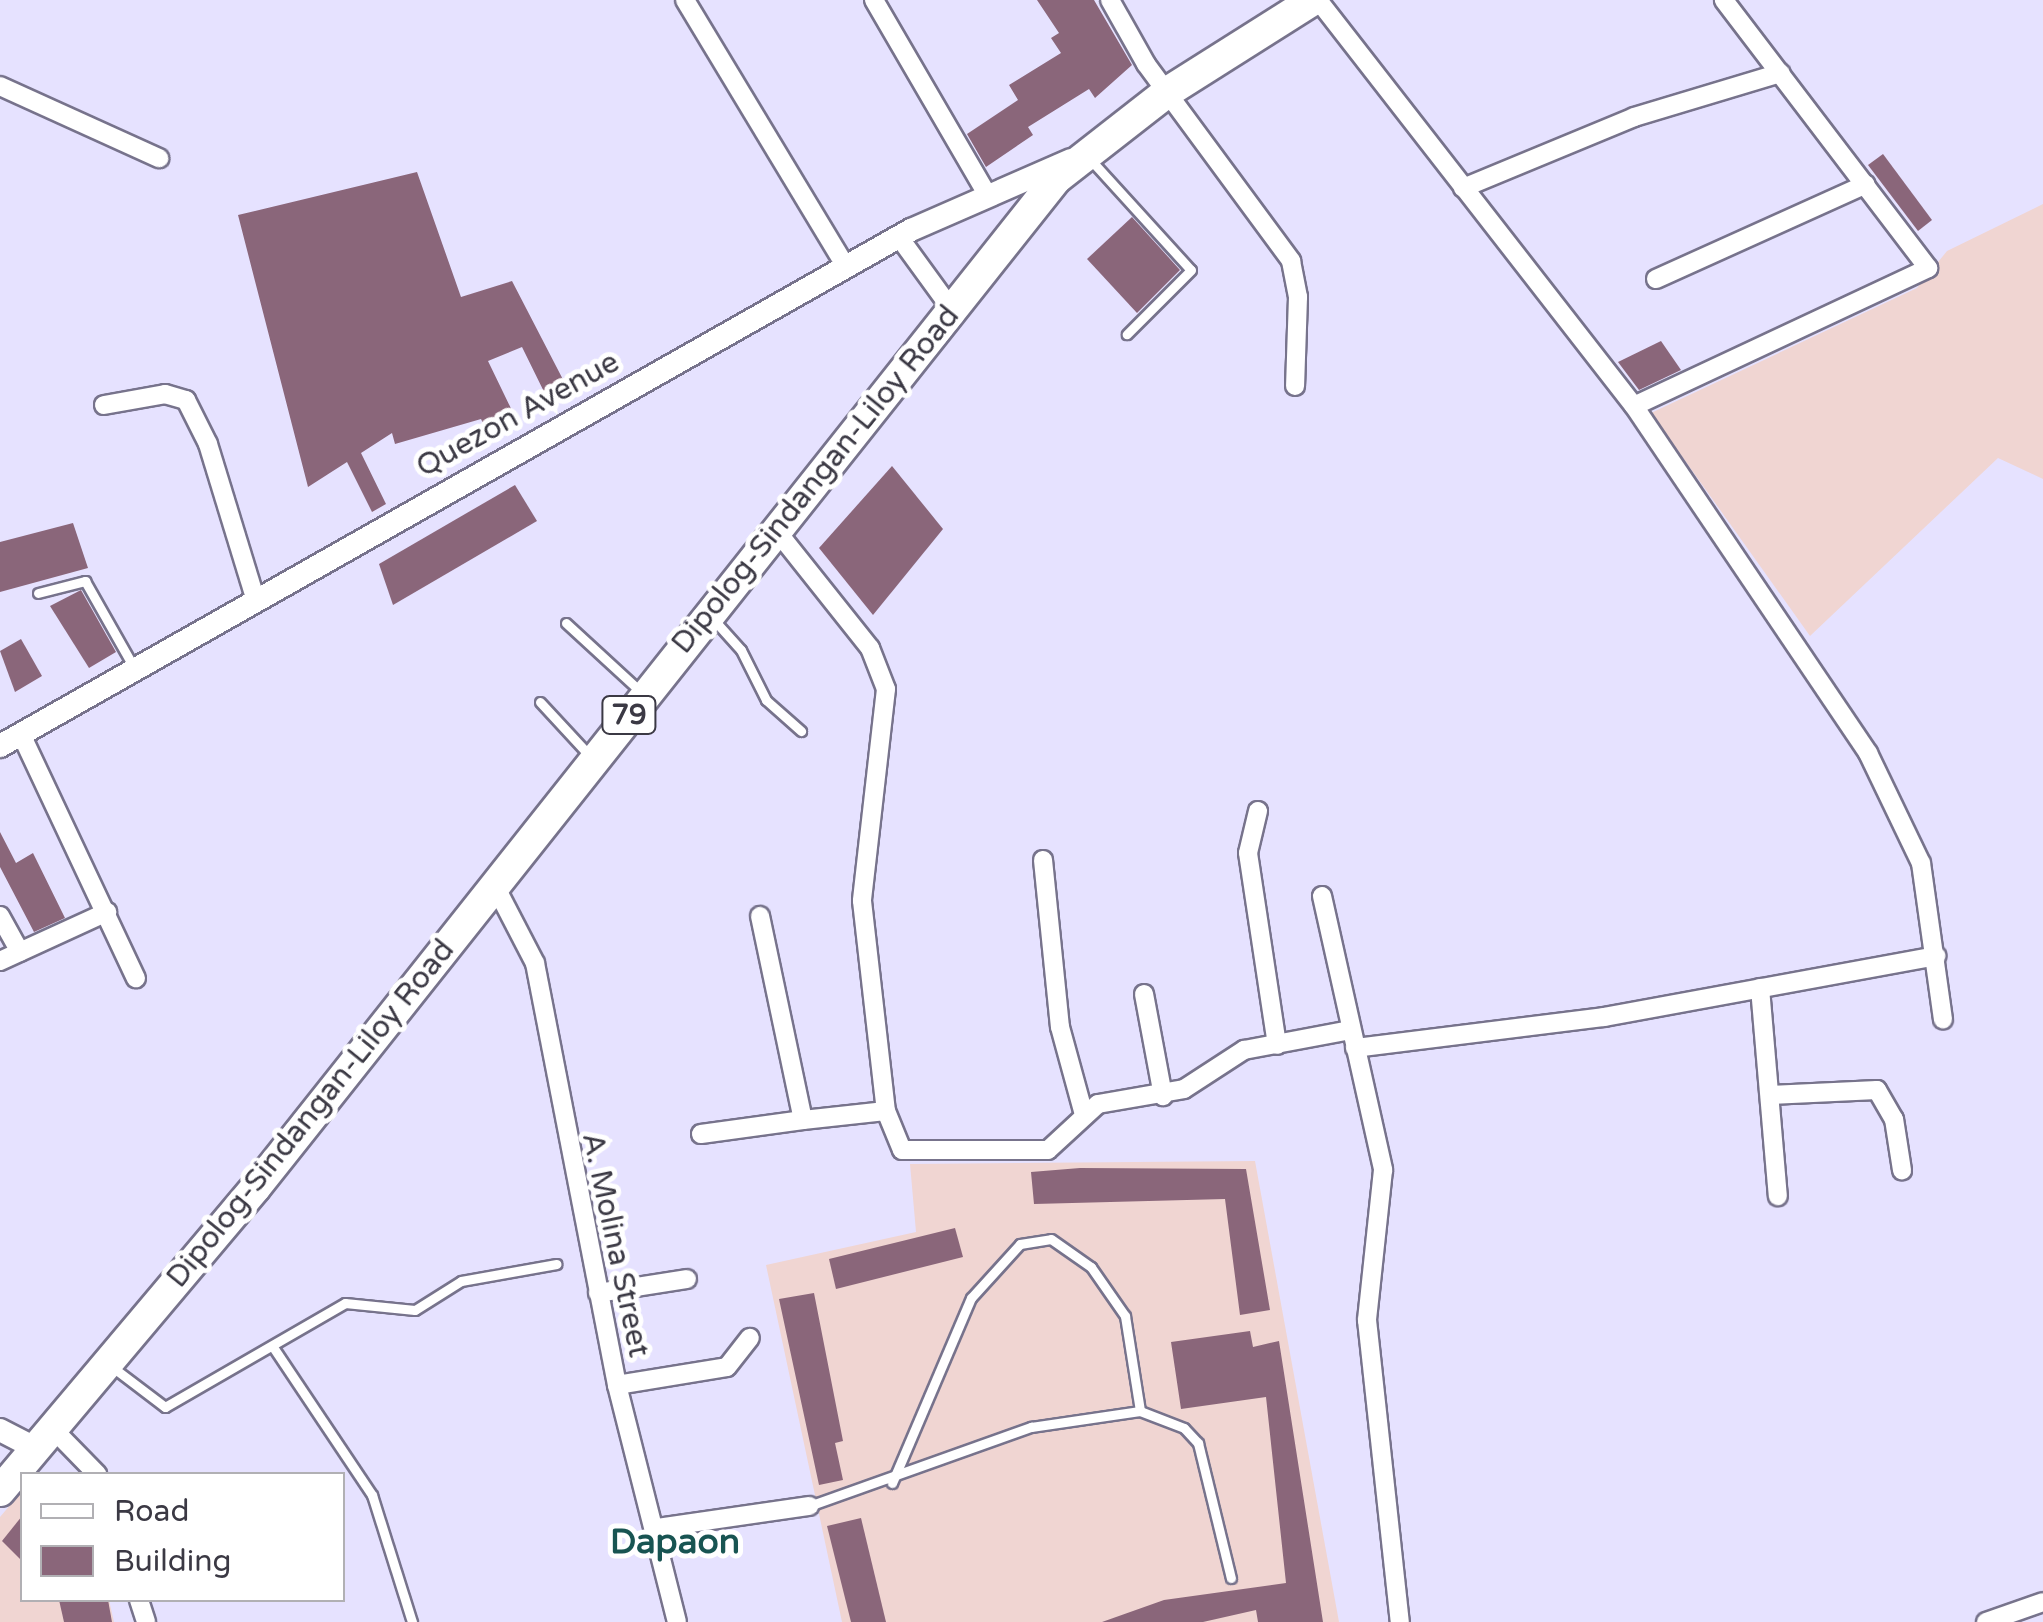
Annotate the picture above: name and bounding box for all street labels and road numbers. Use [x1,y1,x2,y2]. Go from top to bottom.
street label: Dipolog-Sindangan-Liloy Road [664,299,968,661]
street label: Quezon Avenue [410,344,626,486]
road number: 79 [599,692,659,738]
street label: Dipolog-Sindangan-Liloy Road [159,933,463,1295]
street label: A. Molina Street [574,1130,656,1360]

